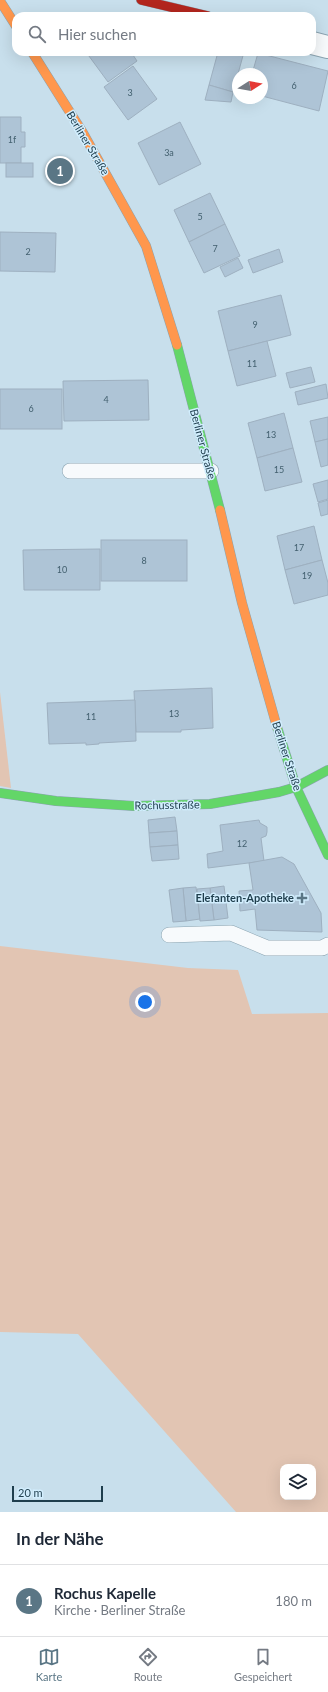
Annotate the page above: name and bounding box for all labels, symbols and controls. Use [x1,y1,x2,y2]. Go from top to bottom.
search box [12,12,316,56]
icon: search [26,23,48,45]
text: Hier suchen [58,25,137,43]
north arrow [232,68,268,104]
house number: 6 [291,80,297,91]
house number: 3 [127,87,133,98]
street label: Berliner Straße [64,109,113,177]
house number: 1f [8,134,17,145]
house number: 3a [164,147,174,158]
pin: 1 [47,156,73,186]
house number: 5 [197,211,203,222]
house number: 7 [212,243,218,254]
house number: 2 [25,246,31,257]
house number: 9 [252,319,258,330]
house number: 11 [247,358,257,369]
house number: 4 [103,394,109,405]
house number: 6 [28,403,34,414]
street label: Berliner Straße [188,407,219,480]
house number: 13 [266,429,276,440]
house number: 15 [274,464,284,475]
house number: 17 [294,542,304,553]
house number: 8 [141,555,147,566]
house number: 10 [57,564,67,575]
house number: 19 [302,570,312,581]
house number: 13 [169,708,179,719]
house number: 11 [86,711,96,722]
street label: Berliner Straße [270,720,305,792]
street label: Rochusstraße [134,797,200,812]
house number: 12 [237,838,247,849]
place label: Elefanten-Apotheke [196,891,294,904]
marker: Elefanten-Apotheke [297,893,307,903]
your location [135,992,155,1012]
map controls [280,1464,316,1500]
button: layers [280,1464,316,1500]
scale bar [12,1484,103,1503]
text: 20 m [18,1486,43,1499]
text: In der Nähe [16,1528,104,1549]
text: Rochus Kapelle [54,1584,156,1602]
text: 1 [25,1593,33,1609]
text: 180 m [275,1593,312,1609]
text: Kirche · Berliner Straße [54,1602,185,1618]
tab: Karte [36,1646,62,1683]
tab: Route [134,1646,162,1683]
tab: Gespeichert [234,1646,292,1683]

